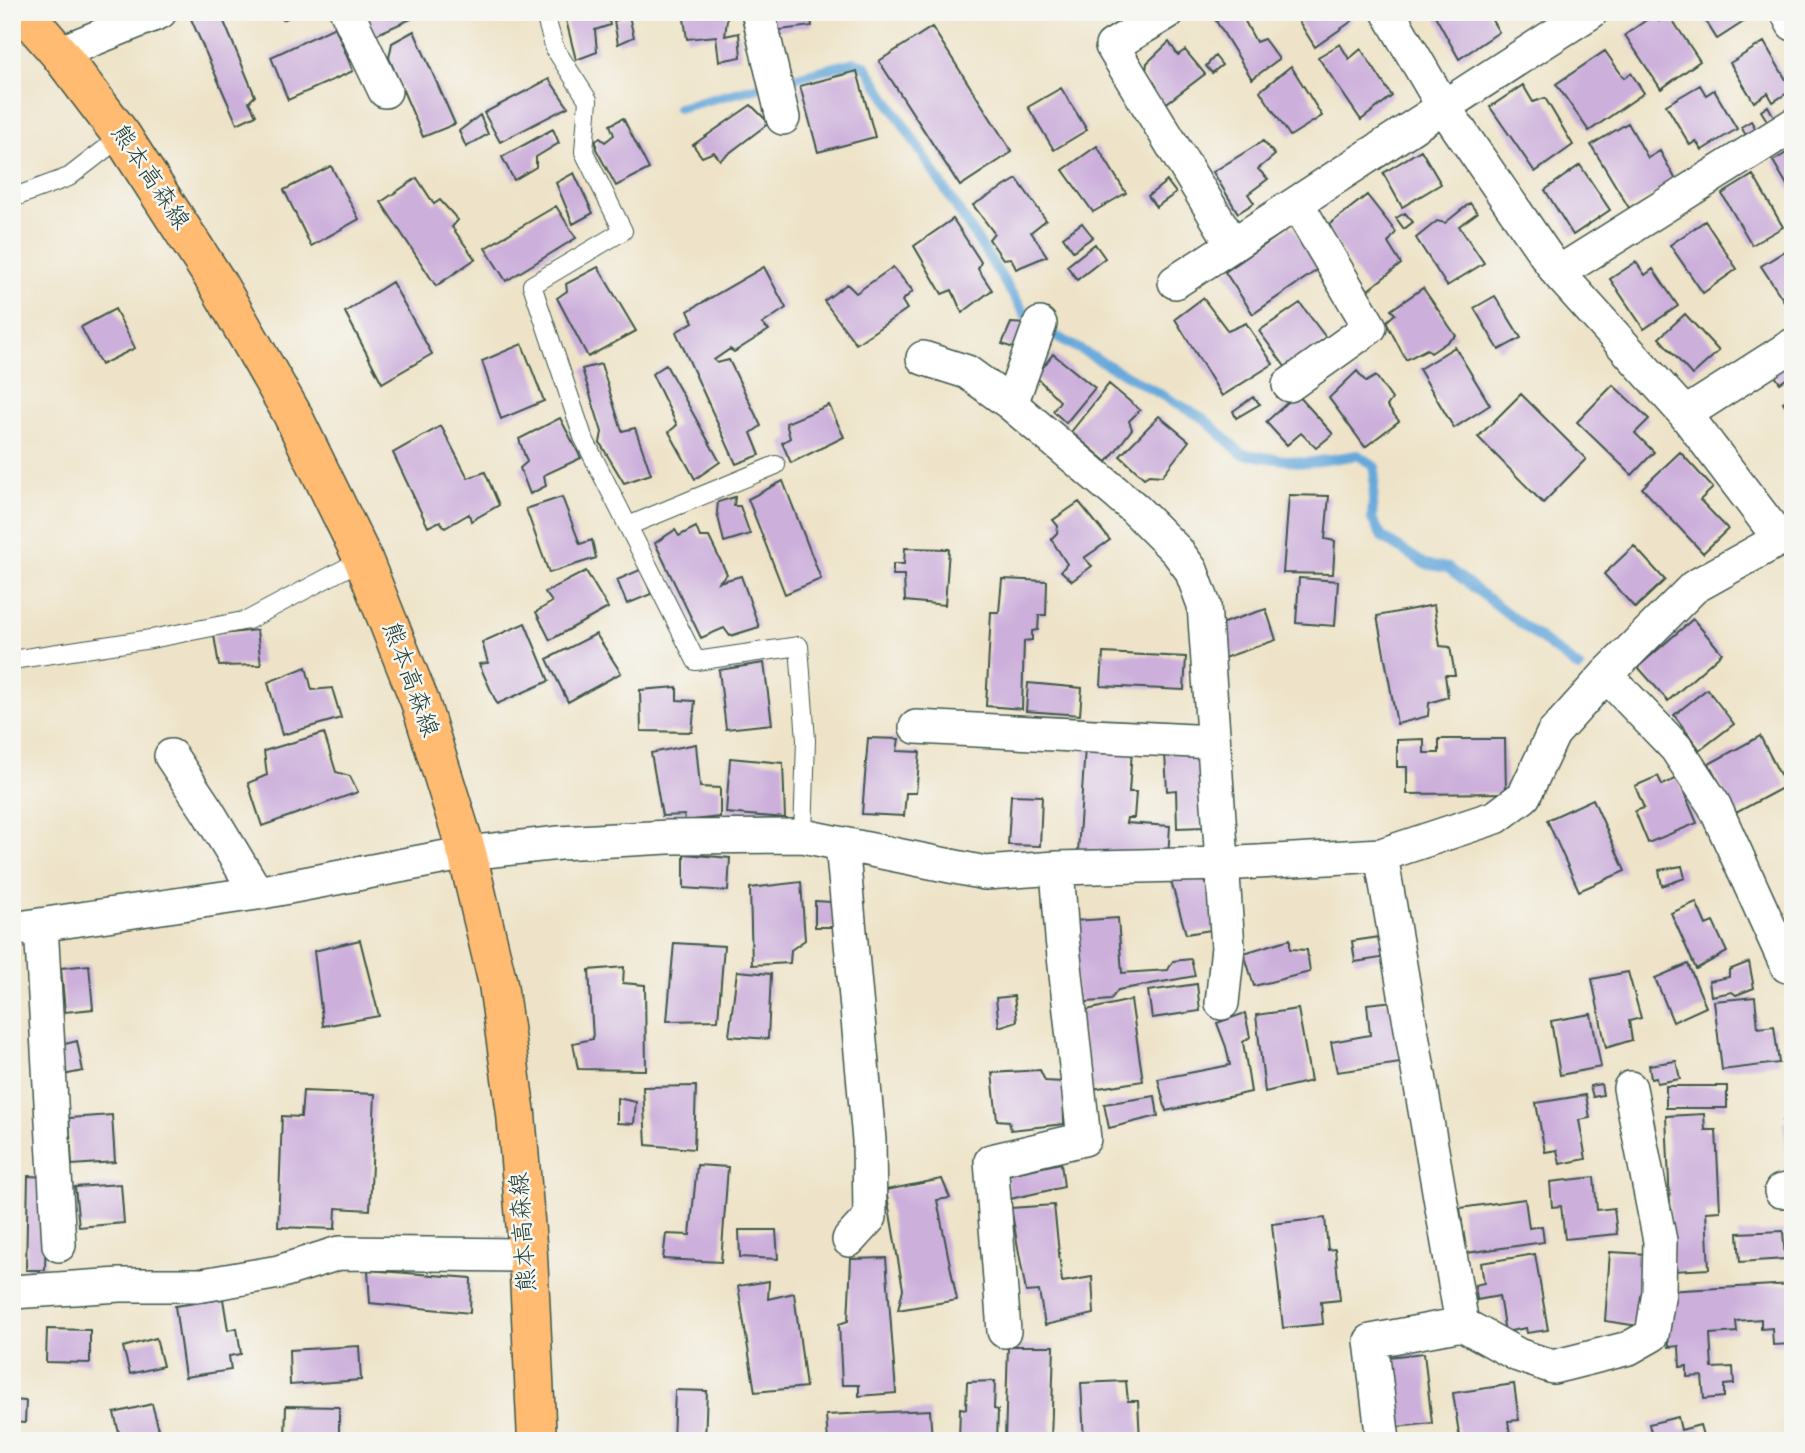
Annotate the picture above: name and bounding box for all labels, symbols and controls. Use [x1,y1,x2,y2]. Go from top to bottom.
street label: 熊本高森線 [101,118,197,238]
street label: 熊本高森線 [372,618,446,742]
street label: 熊本高森線 [503,1171,547,1293]

